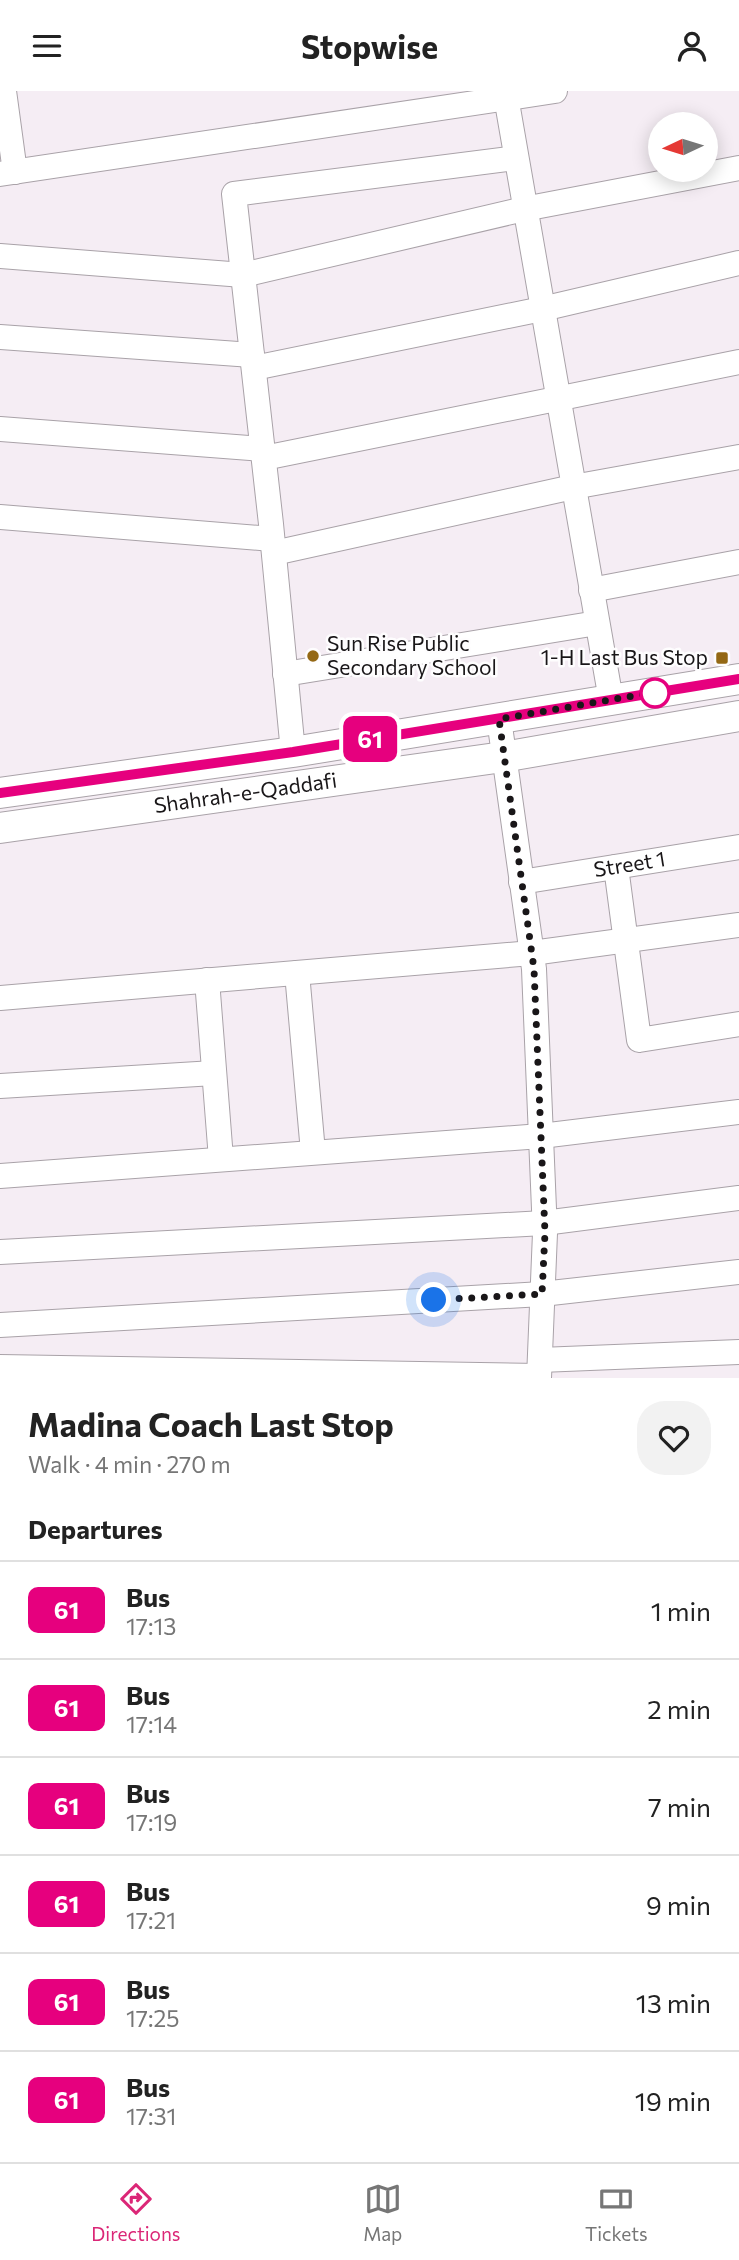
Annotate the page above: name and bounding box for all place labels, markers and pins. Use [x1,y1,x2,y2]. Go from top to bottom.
place label: Sun Rise Public Secondary School [327,630,497,679]
place label: 1-H Last Bus Stop [541,644,708,669]
marker: Sun Rise Public Secondary School [305,648,321,664]
marker: 1-H Last Bus Stop [714,650,730,666]
unlabelled marker [640,678,670,708]

